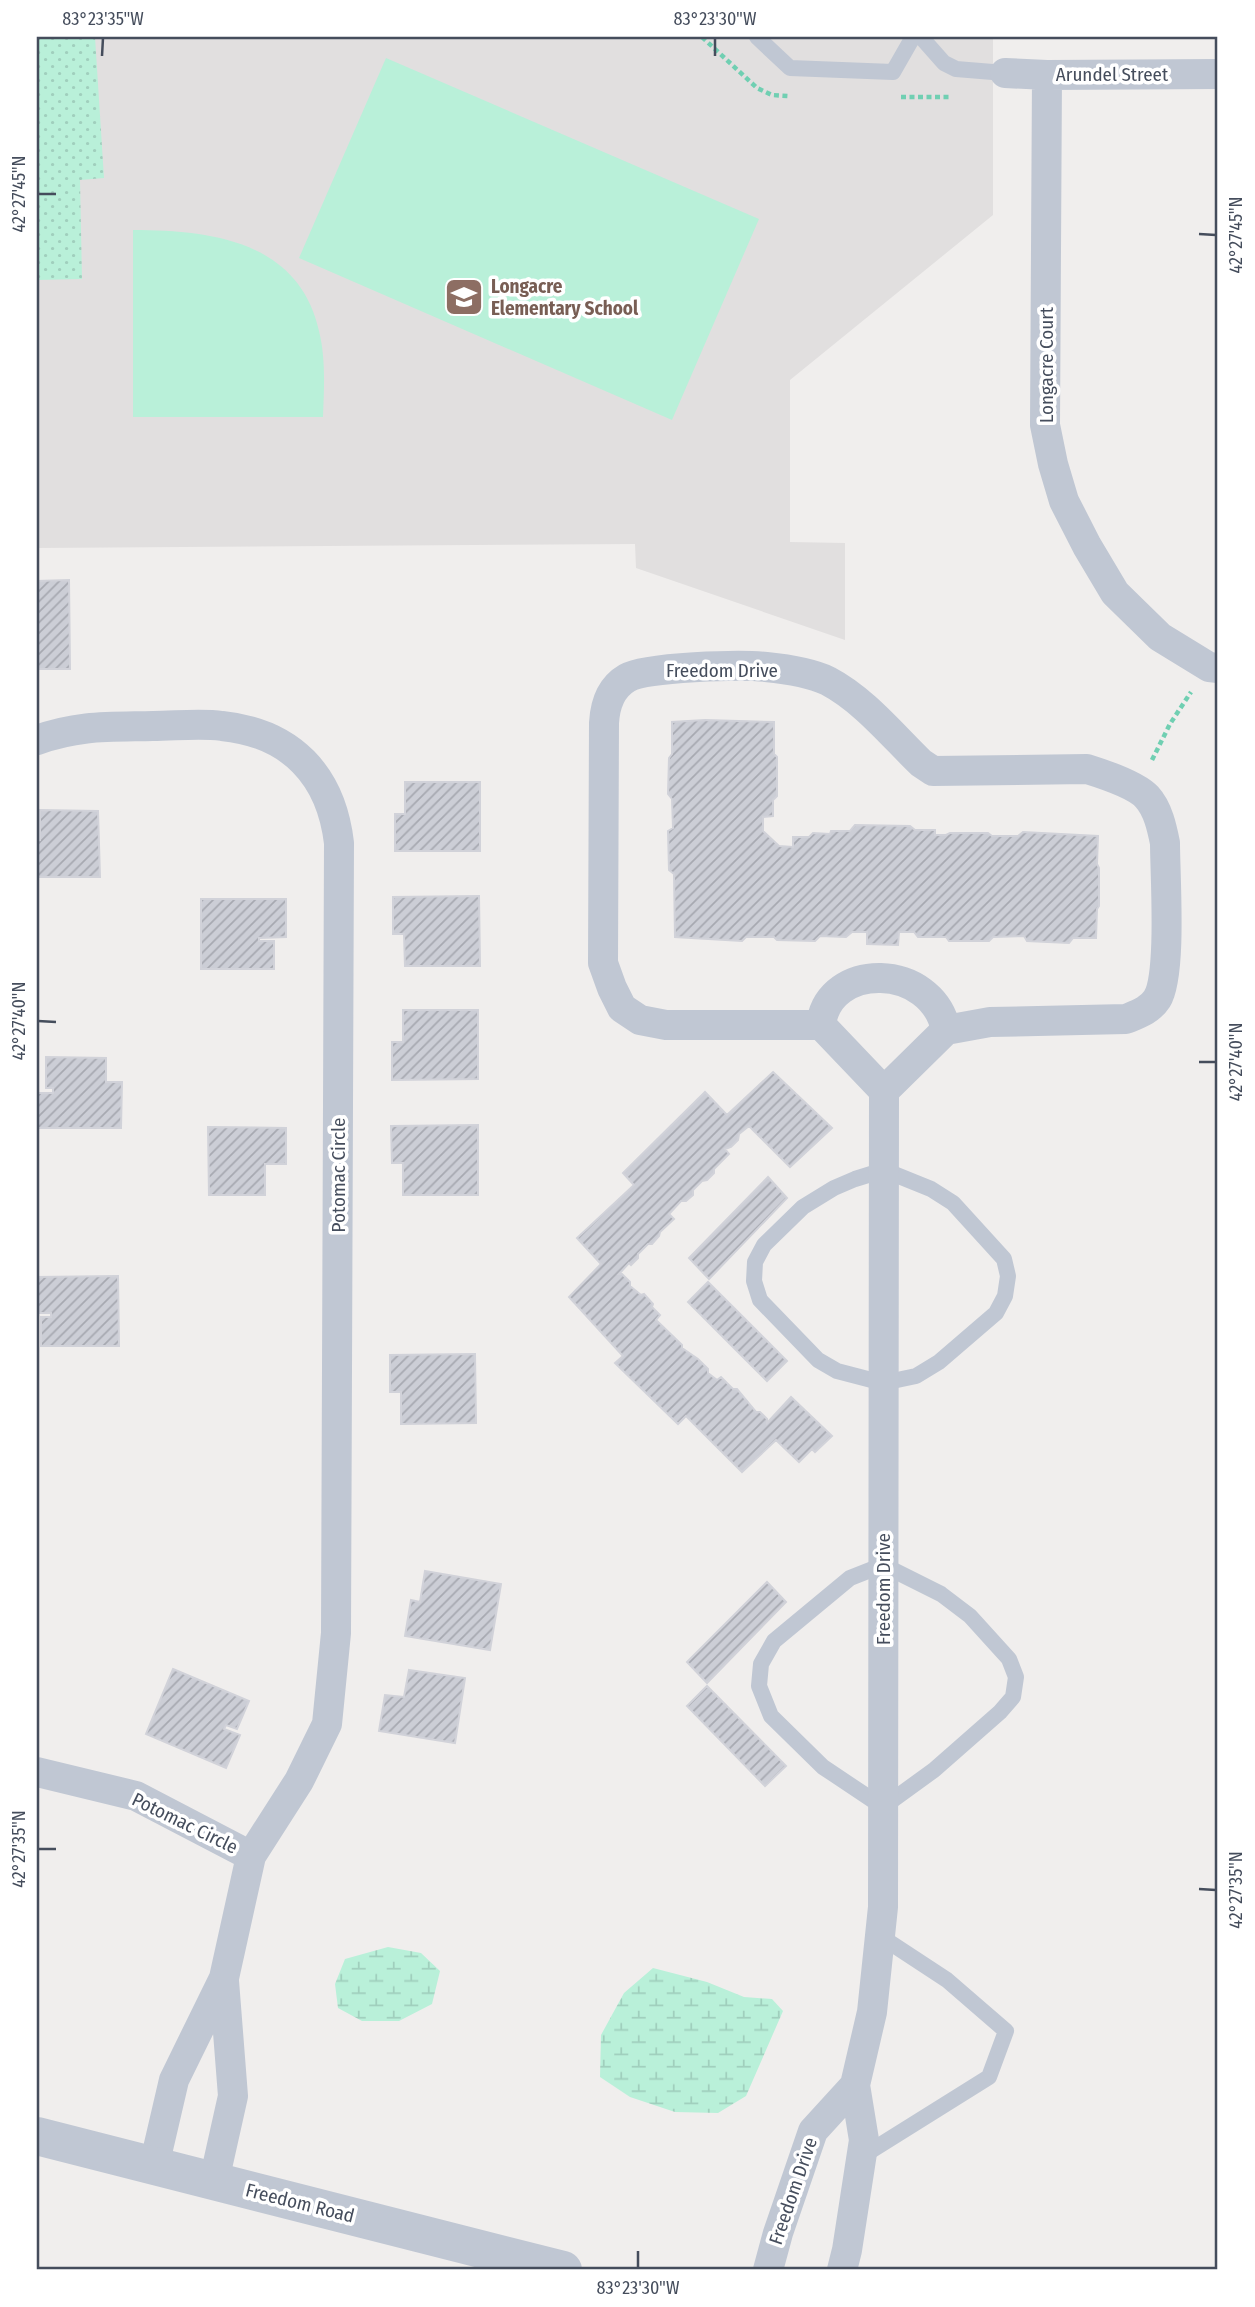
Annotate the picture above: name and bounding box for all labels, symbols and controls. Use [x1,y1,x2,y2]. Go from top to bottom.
text: 83°23'35"W [62,8,144,30]
text: 83°23'30"W [674,8,757,30]
street label: Arundel Street [1056,63,1169,86]
text: 42°27'45"N [8,155,30,233]
text: 42°27'45"N [1225,196,1247,274]
place label: Longacre Elementary School [491,275,639,320]
school or university icon: Longacre Elementary School [443,276,485,318]
street label: Longacre Court [1035,306,1058,423]
street label: Freedom Drive [666,659,778,682]
text: 42°27'40"N [8,982,30,1060]
text: 42°27'40"N [1225,1023,1247,1101]
street label: Potomac Circle [327,1118,350,1232]
street label: Freedom Drive [872,1533,895,1645]
street label: Potomac Circle [128,1788,242,1858]
text: 42°27'35"N [8,1810,30,1888]
text: 42°27'35"N [1225,1851,1247,1929]
street label: Freedom Drive [764,2134,822,2248]
street label: Freedom Road [243,2178,357,2228]
text: 83°23'30"W [597,2277,680,2299]

